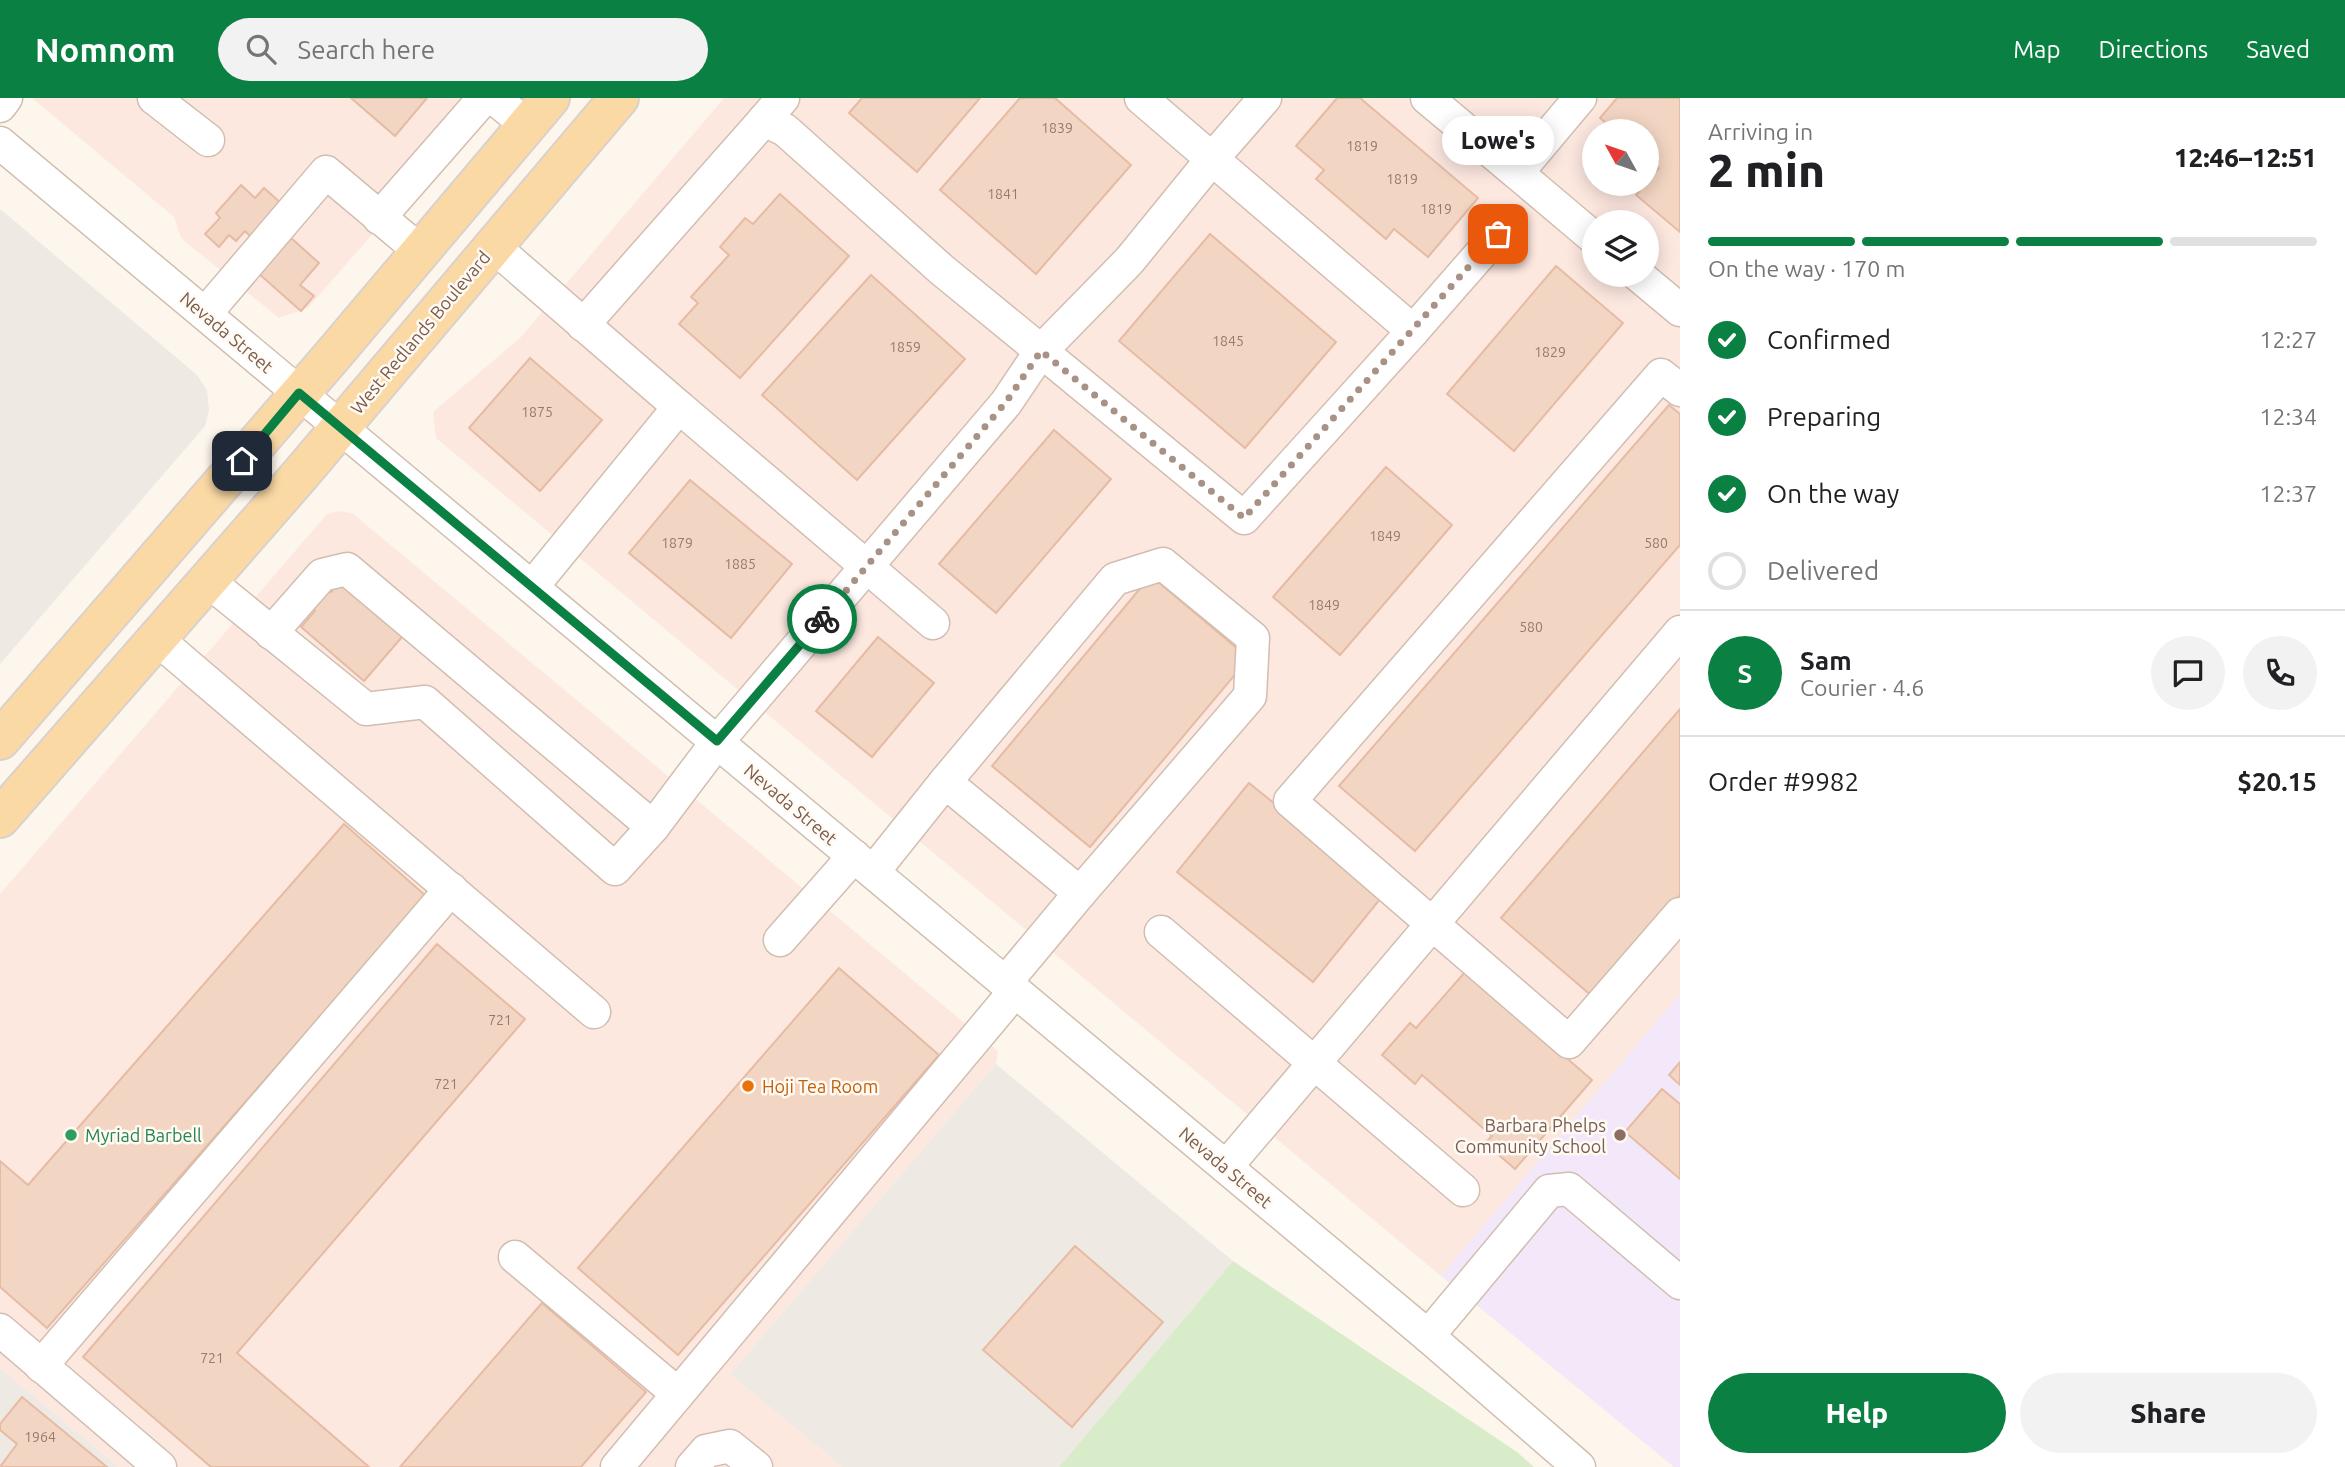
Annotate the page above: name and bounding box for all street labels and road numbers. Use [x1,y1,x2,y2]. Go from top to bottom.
street label: West Redlands Boulevard [346,247,494,417]
street label: Nevada Street [177,287,277,377]
street label: Nevada Street [741,759,841,849]
street label: Nevada Street [1176,1122,1276,1212]

